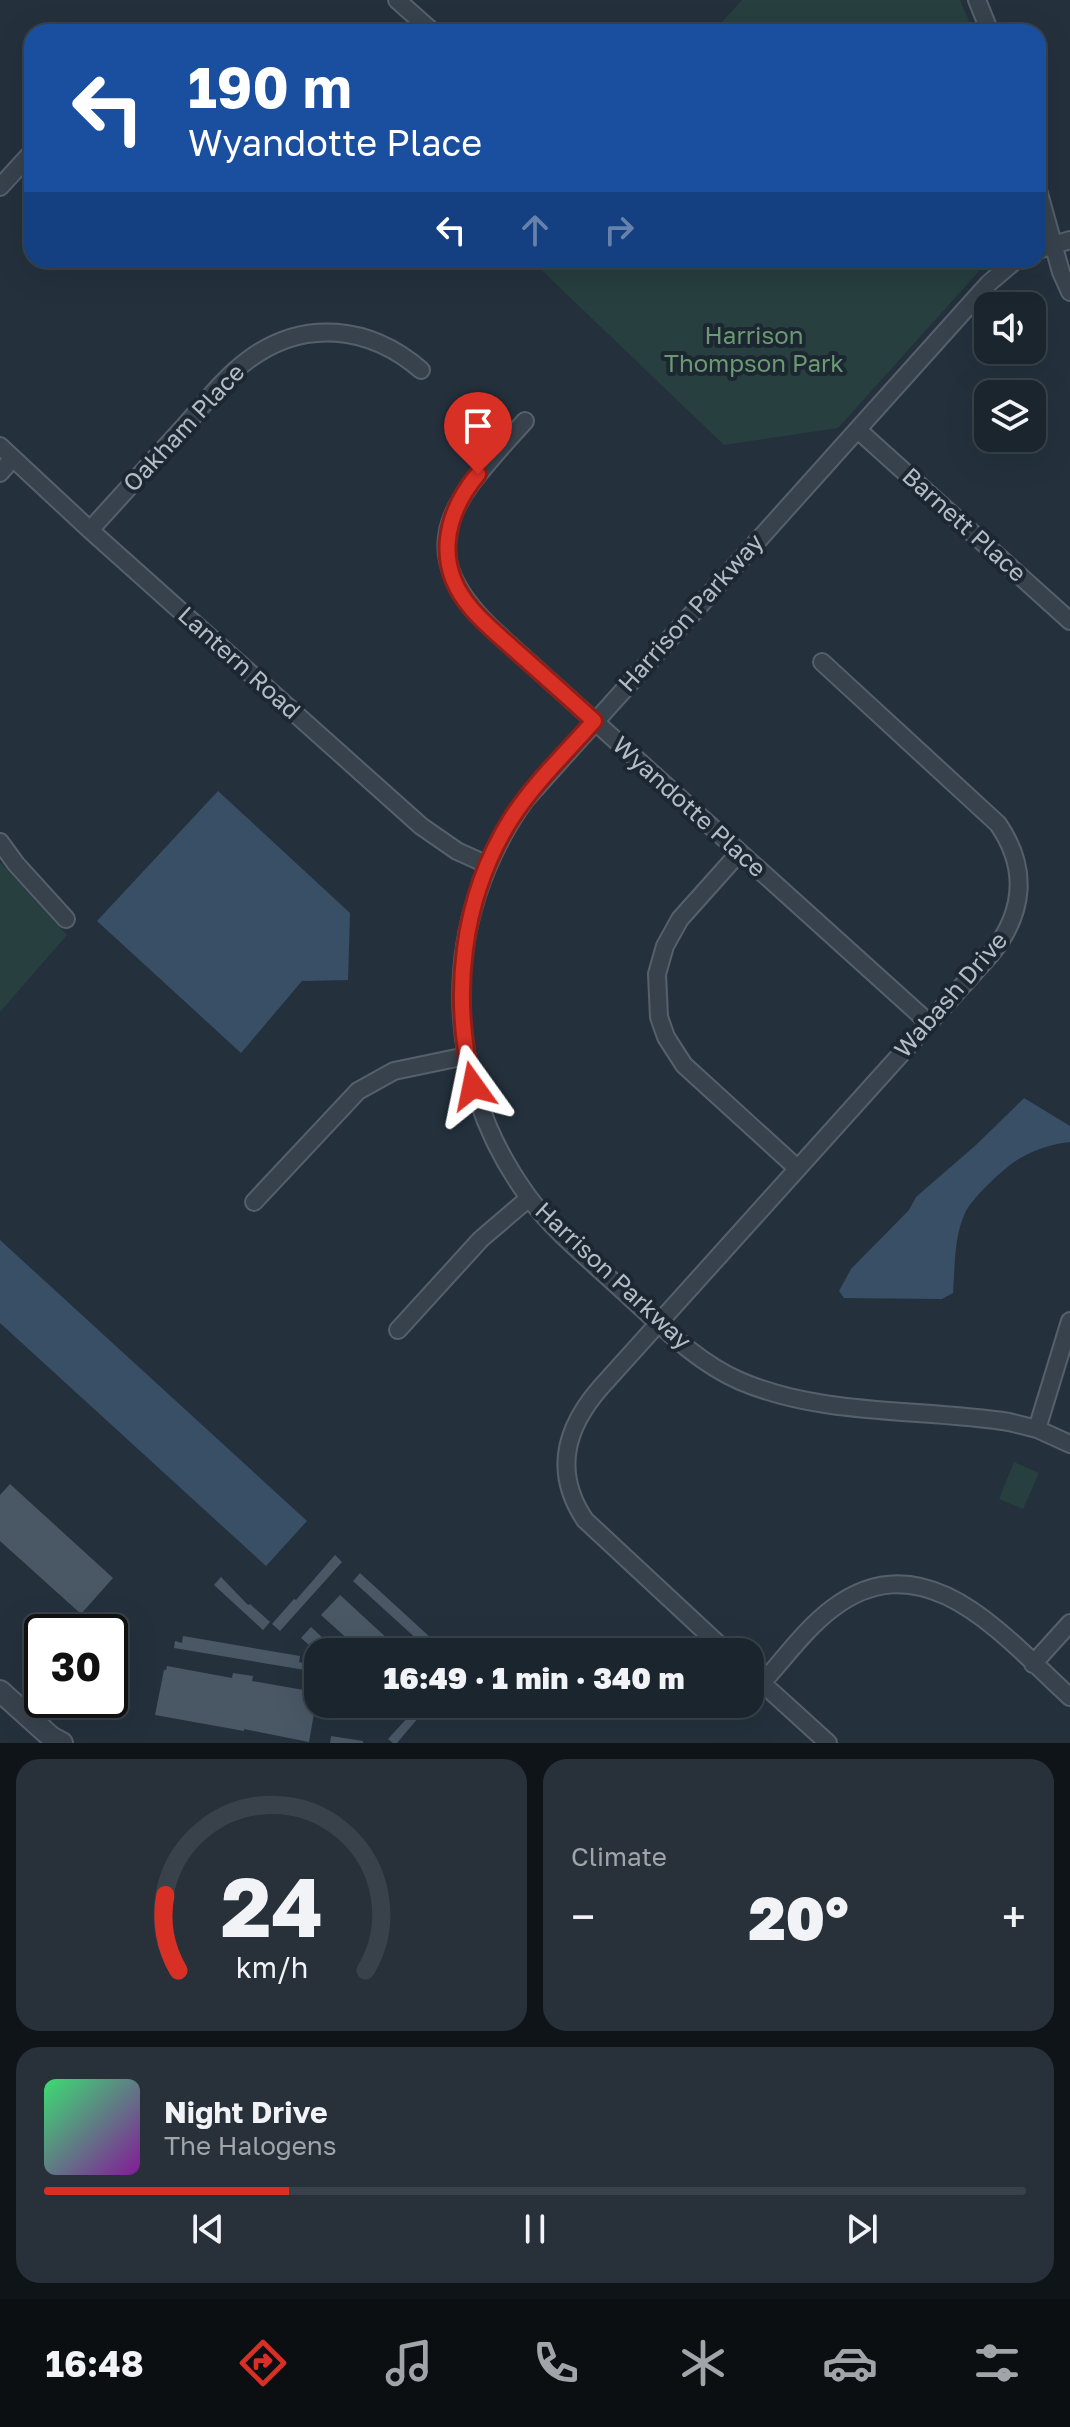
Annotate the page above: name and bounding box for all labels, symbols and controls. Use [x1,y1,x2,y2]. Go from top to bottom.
text: 190 m [188,53,352,120]
icon: left [56,56,160,160]
text: Wyandotte Place [188,121,482,164]
icon: left [429,208,473,252]
icon: ahead [513,208,557,252]
icon: right [597,208,641,252]
map controls [974,292,1046,452]
button: sound [974,292,1046,364]
park label: Harrison Thompson Park [664,320,844,377]
street label: Oakham Place [116,357,250,497]
button: layers [974,380,1046,452]
pin [444,392,512,474]
icon: arrive [456,404,500,448]
street label: Barnett Place [897,461,1033,587]
street label: Harrison Parkway [611,527,768,697]
street label: Lantern Road [173,599,307,724]
street label: Wyandotte Place [607,730,773,882]
street label: Wabash Drive [887,925,1012,1063]
position arrow [431,1044,515,1128]
street label: Harrison Parkway [530,1195,698,1355]
speed limit sign: 30 [24,1614,128,1718]
text: 16:49 · 1 min · 340 m [383,1660,685,1696]
text: Climate [571,1841,667,1872]
text: 24 [220,1855,323,1955]
text: 20° [748,1881,849,1953]
text: − [571,1890,595,1943]
text: + [1002,1890,1026,1943]
text: km/h [235,1950,308,1984]
text: Night Drive [164,2094,328,2130]
text: The Halogens [164,2130,337,2161]
icon: previous [186,2207,230,2251]
icon: pause [513,2207,557,2251]
icon: next [840,2207,884,2251]
icon: directions [235,2335,291,2391]
icon: music [381,2335,437,2391]
icon: phone [528,2335,584,2391]
icon: climate [675,2335,731,2391]
icon: car [822,2335,878,2391]
icon: filters [969,2335,1025,2391]
text: 16:48 [45,2342,144,2385]

